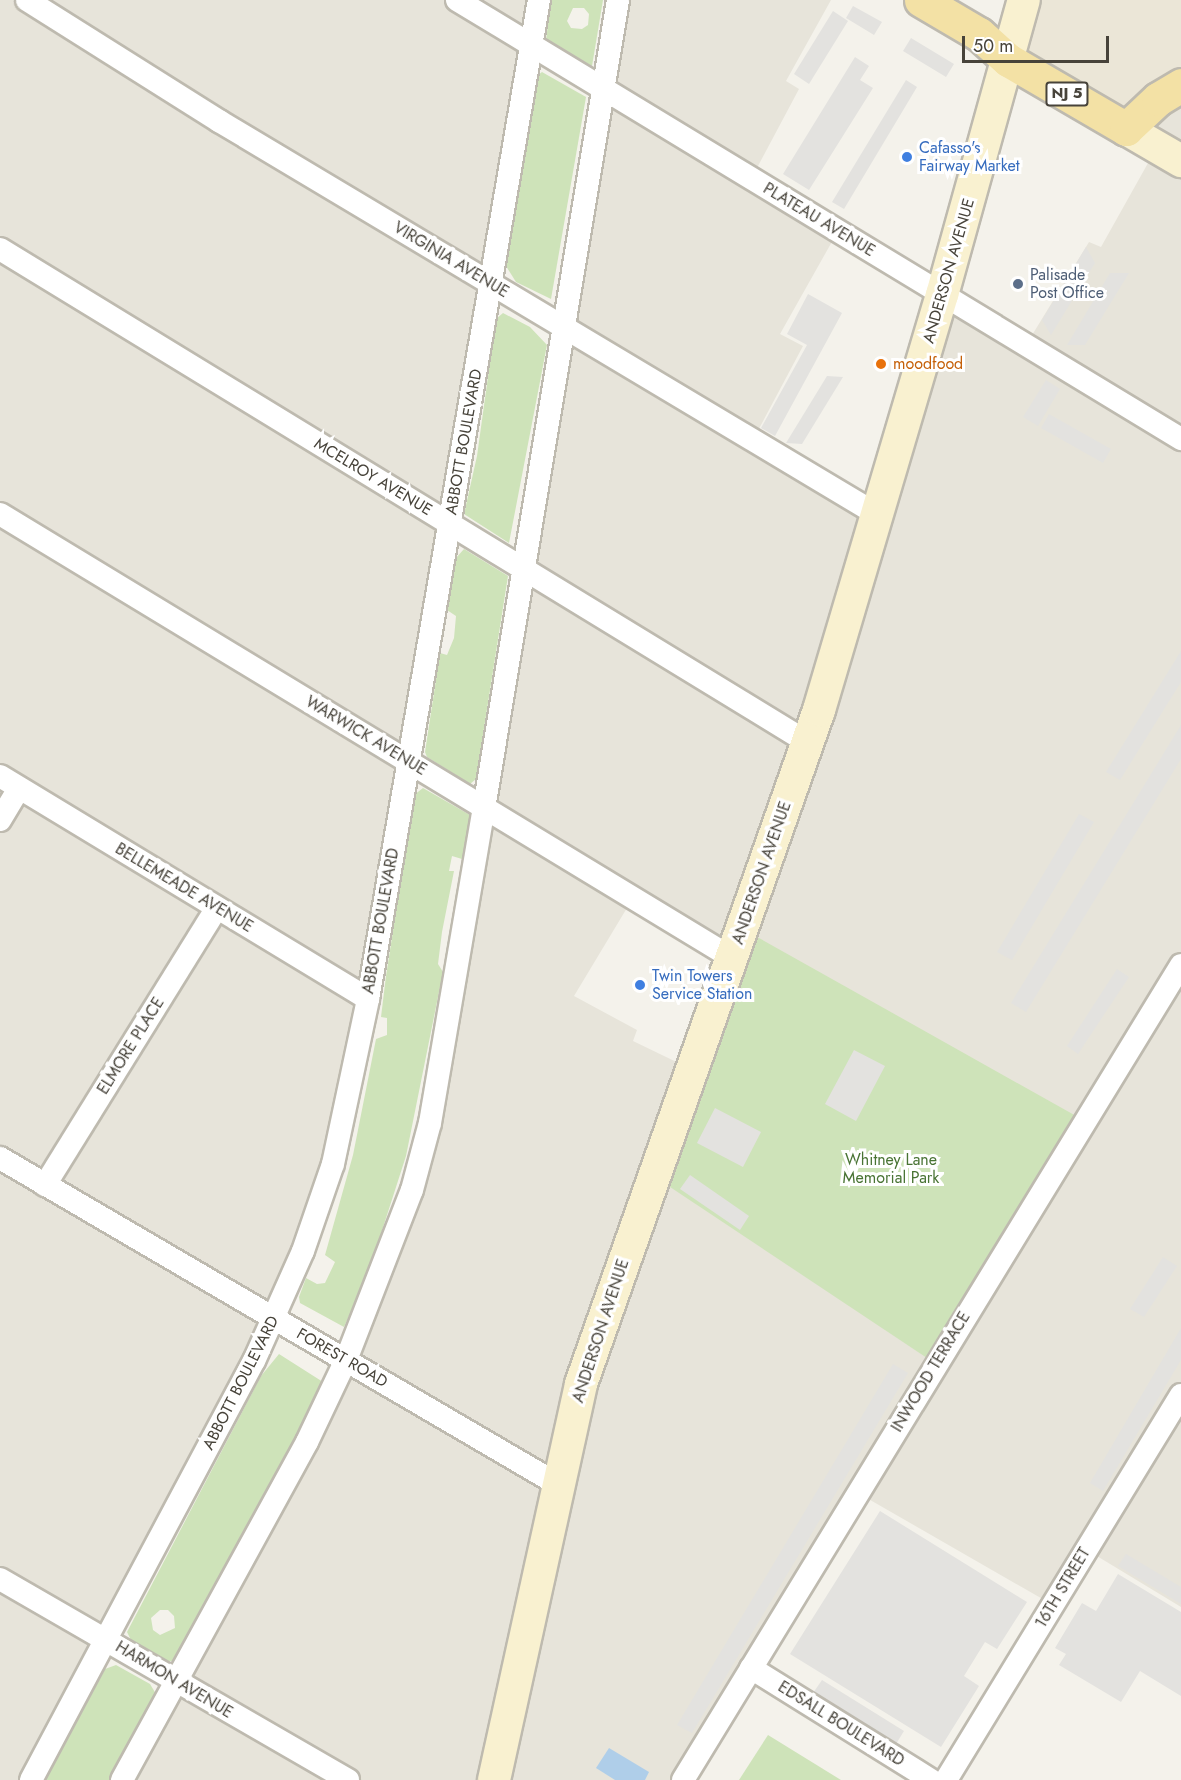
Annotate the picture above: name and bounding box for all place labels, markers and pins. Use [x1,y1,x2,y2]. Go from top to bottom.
place label: Cafasso's Fairway Market [919,138,1020,176]
marker: Cafasso's Fairway Market [900,150,914,164]
place label: Palisade Post Office [1030,265,1104,303]
marker: Palisade Post Office [1011,277,1025,291]
place label: moodfood [893,354,963,374]
marker: moodfood [874,357,888,371]
place label: Twin Towers Service Station [652,966,752,1004]
marker: Twin Towers Service Station [633,978,647,992]

